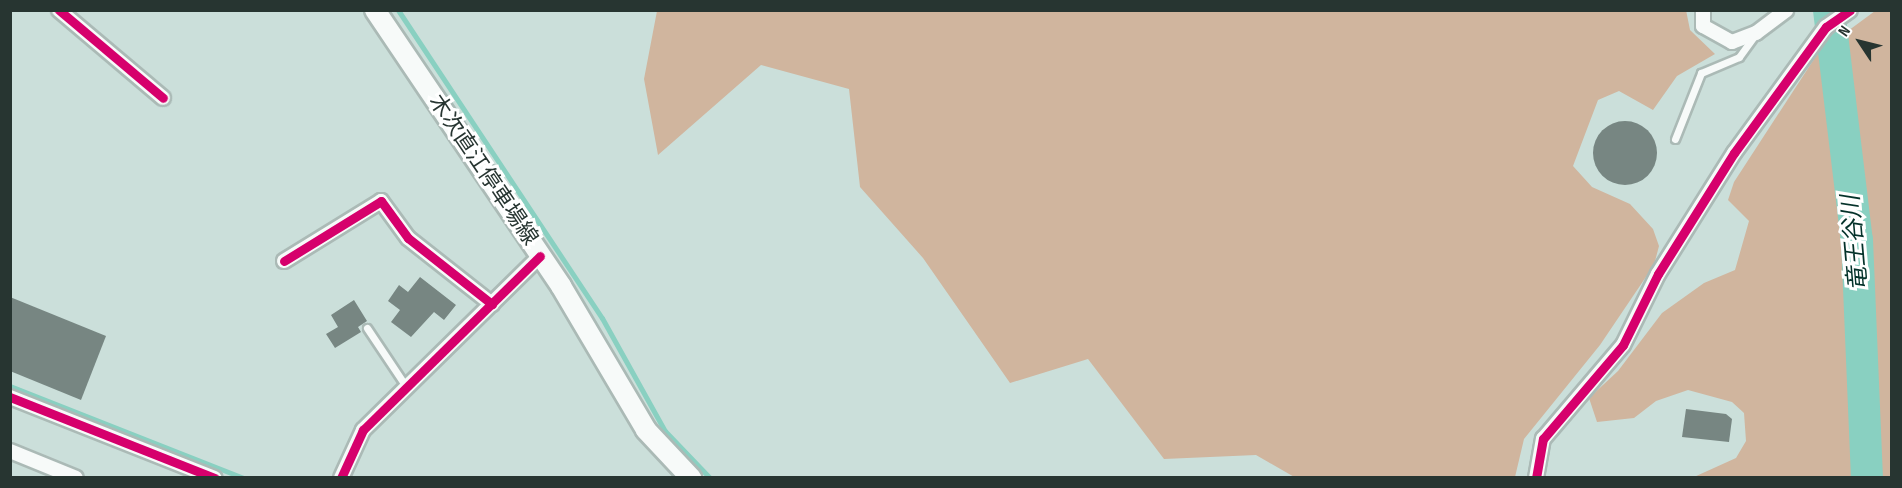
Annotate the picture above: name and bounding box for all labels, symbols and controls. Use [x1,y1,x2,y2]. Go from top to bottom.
north arrow [1830,12,1890,72]
text: N [1835,22,1855,40]
street label: 木次直江停車場線 [423,90,543,250]
water label: 竜王谷川 [1836,194,1874,292]

